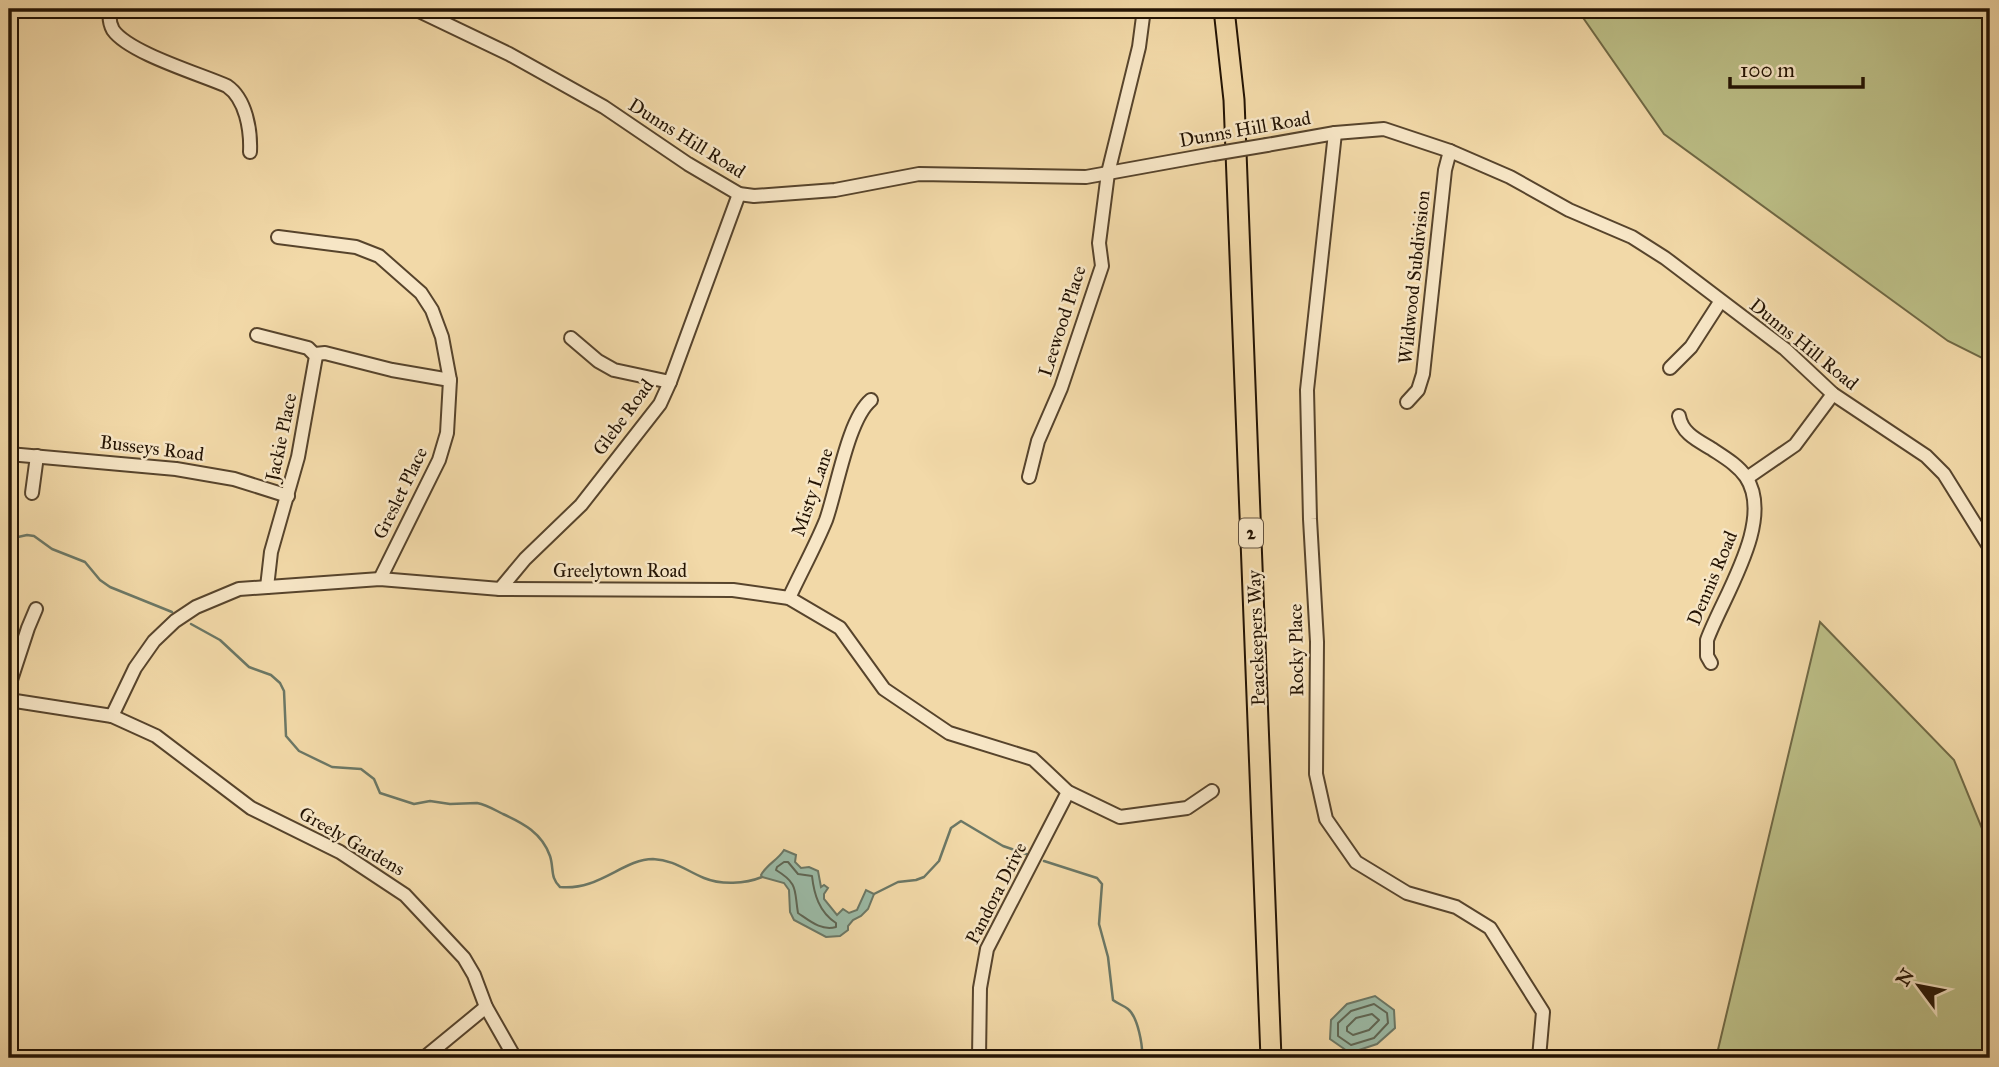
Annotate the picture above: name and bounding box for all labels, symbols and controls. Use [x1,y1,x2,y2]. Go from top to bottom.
scale bar [1730,46,1862,90]
text: 100 m [1740,57,1795,83]
street label: Dunns Hill Road [624,93,750,183]
street label: Dunns Hill Road [1177,106,1313,152]
street label: Wildwood Subdivision [1393,189,1435,365]
street label: Leewood Place [1033,263,1091,379]
street label: Dunns Hill Road [1745,293,1863,395]
street label: Glebe Road [588,374,659,460]
street label: Jackie Place [260,391,303,485]
street label: Busseys Road [99,430,206,466]
street label: Greslet Place [368,443,432,543]
street label: Misty Lane [786,445,838,539]
road number: 2 [1239,518,1263,548]
street label: Dennis Road [1682,527,1742,629]
street label: Greelytown Road [553,559,688,582]
street label: Peacekeepers Way [1242,569,1270,706]
street label: Rocky Place [1284,603,1308,697]
street label: Greely Gardens [295,802,409,881]
street label: Pandora Drive [961,838,1032,948]
north arrow [1884,951,1954,1021]
text: N [1891,964,1919,990]

